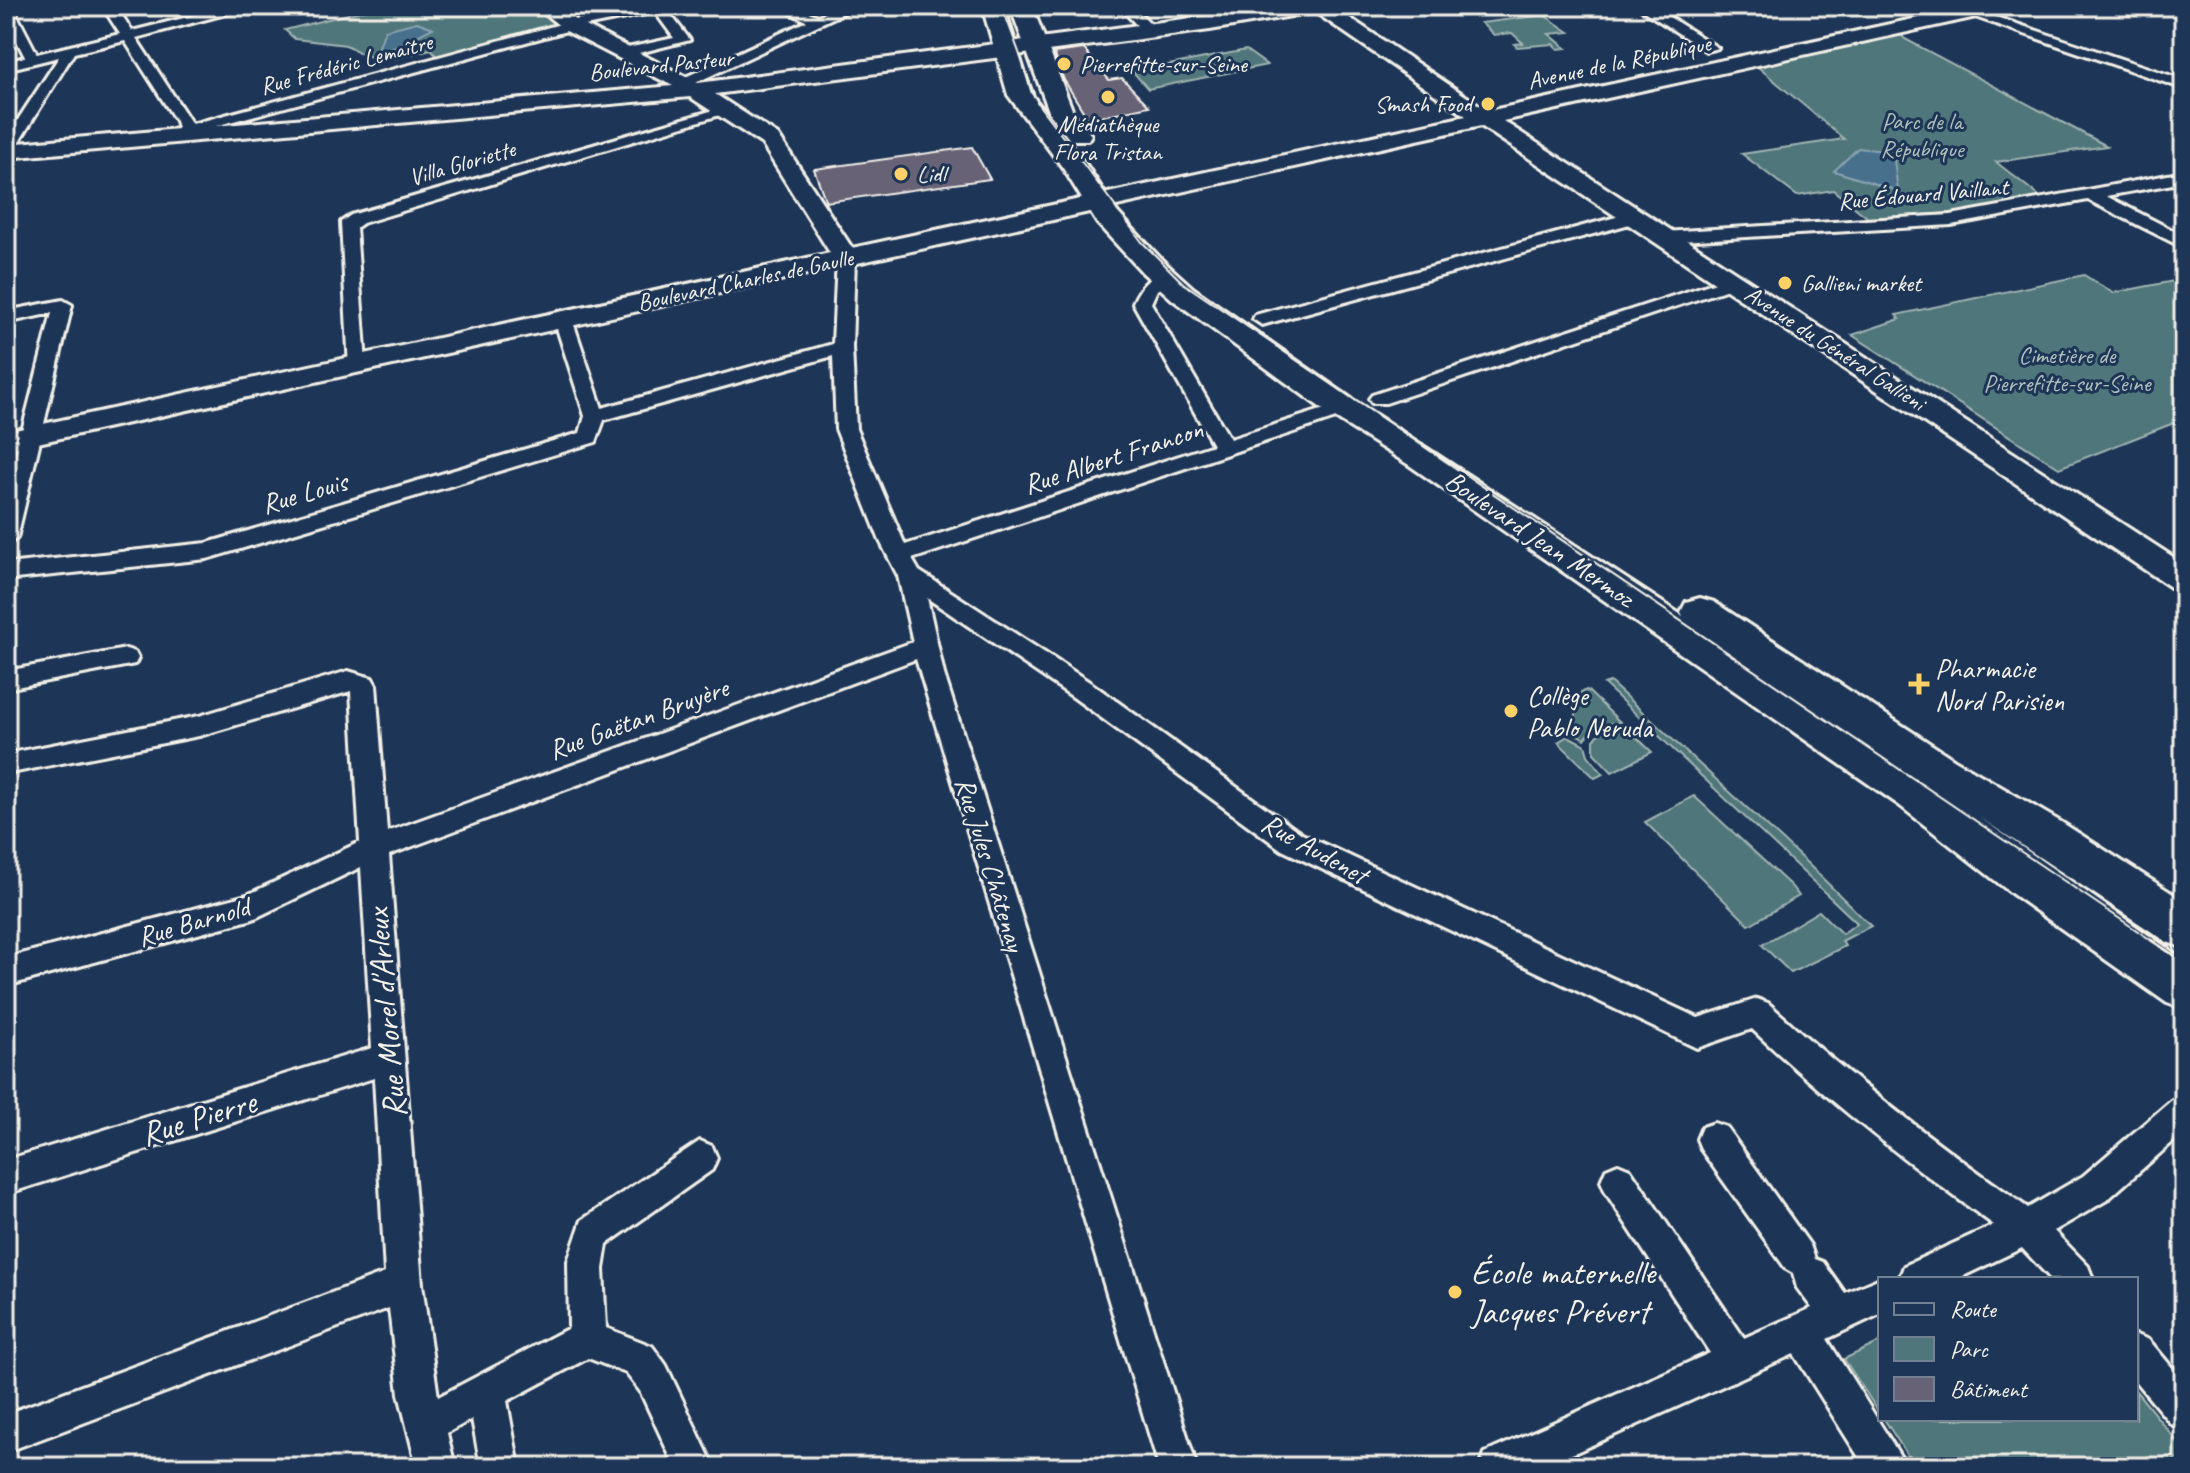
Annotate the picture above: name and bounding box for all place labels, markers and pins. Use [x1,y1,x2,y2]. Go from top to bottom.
place label: Pierrefitte-sur-Seine [1080,49,1249,79]
marker: Pierrefitte-sur-Seine [1055,55,1073,73]
marker: Médiathèque Flora Tristan [1099,88,1117,106]
place label: Smash Food [1374,89,1476,119]
marker: Smash Food [1479,95,1497,113]
place label: Médiathèque Flora Tristan [1054,109,1163,167]
place label: Lidl [917,159,949,189]
marker: Lidl [892,165,910,183]
place label: Gallieni market [1801,268,1923,298]
marker: Gallieni market [1776,274,1794,292]
place label: Pharmacie Nord Parisien [1935,651,2064,718]
marker: Pharmacie Nord Parisien [1910,675,1928,693]
place label: Collège Pablo Neruda [1527,678,1654,745]
marker: Collège Pablo Neruda [1502,702,1520,720]
place label: École maternelle Jacques Prévert [1469,1251,1657,1333]
marker: École maternelle Jacques Prévert [1446,1283,1464,1301]

